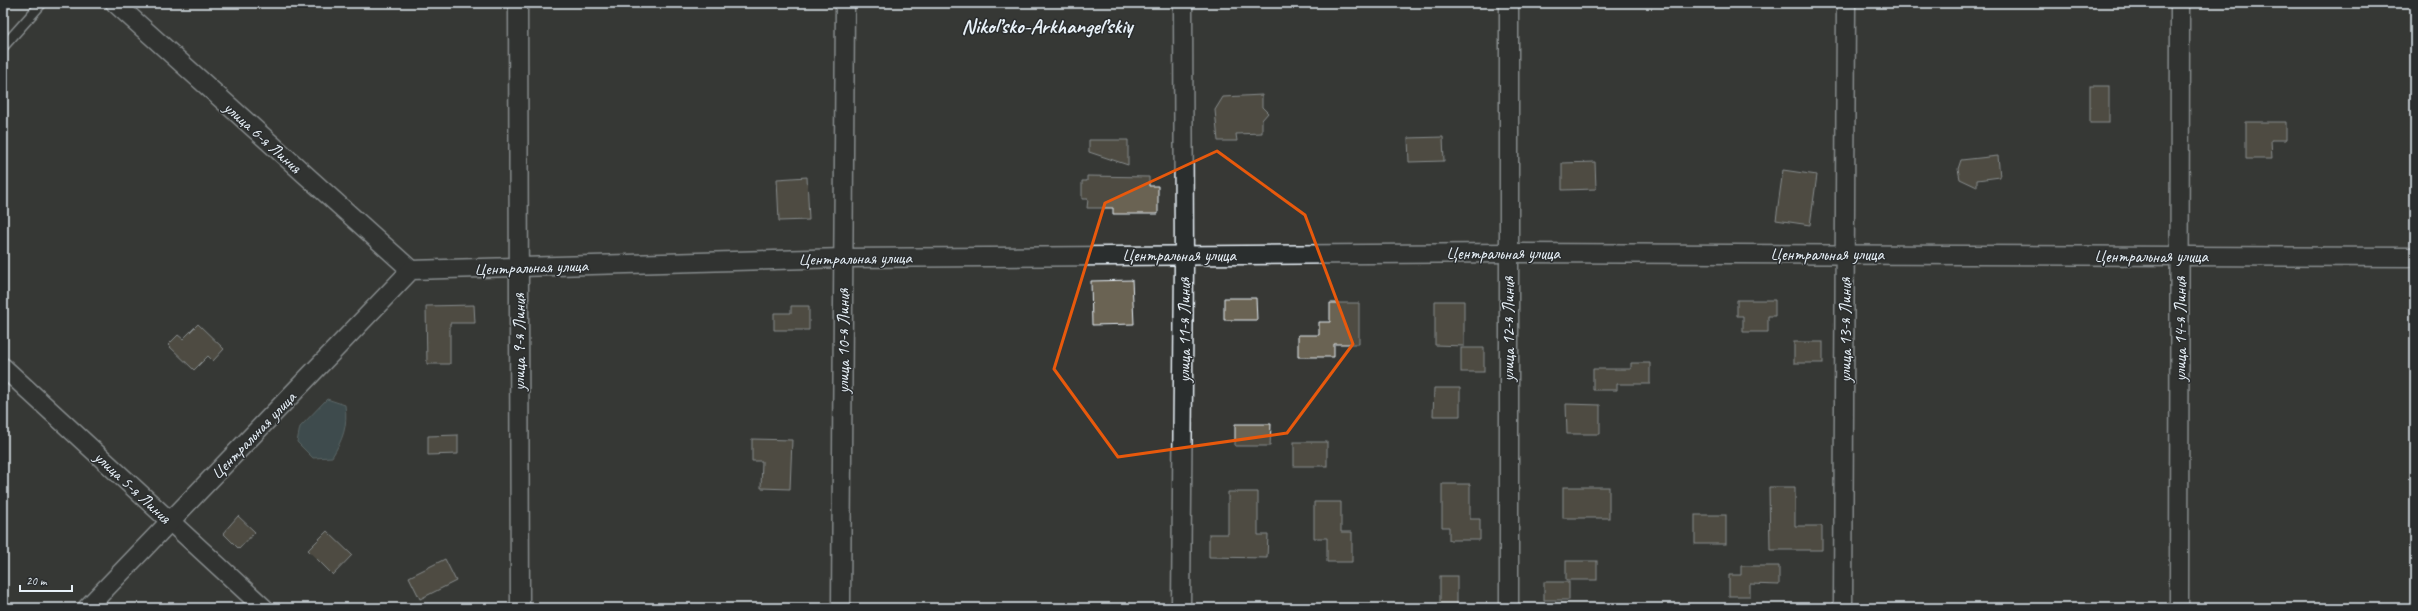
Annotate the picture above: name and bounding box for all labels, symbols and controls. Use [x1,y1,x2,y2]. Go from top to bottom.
district label: Nikol’sko-Arkhangel’skiy [962,13,1135,39]
street label: улица 6-я Линия [219,96,306,178]
street label: Центральная улица [1446,243,1562,264]
street label: Центральная улица [1770,244,1886,265]
street label: Центральная улица [1122,245,1238,266]
street label: Центральная улица [2094,246,2210,267]
street label: Центральная улица [798,247,914,270]
street label: Центральная улица [474,255,590,280]
street label: улица 12-я Линия [1498,276,1519,382]
street label: улица 14-я Линия [2170,276,2191,382]
street label: улица 11-я Линия [1174,277,1195,383]
street label: улица 13-я Линия [1835,277,1856,383]
street label: улица 10-я Линия [833,288,854,394]
street label: улица 9-я Линия [509,293,530,392]
street label: Центральная улица [206,386,302,484]
street label: улица 5-я Линия [89,446,176,529]
scale bar [20,567,72,593]
text: 20 m [26,573,48,589]

